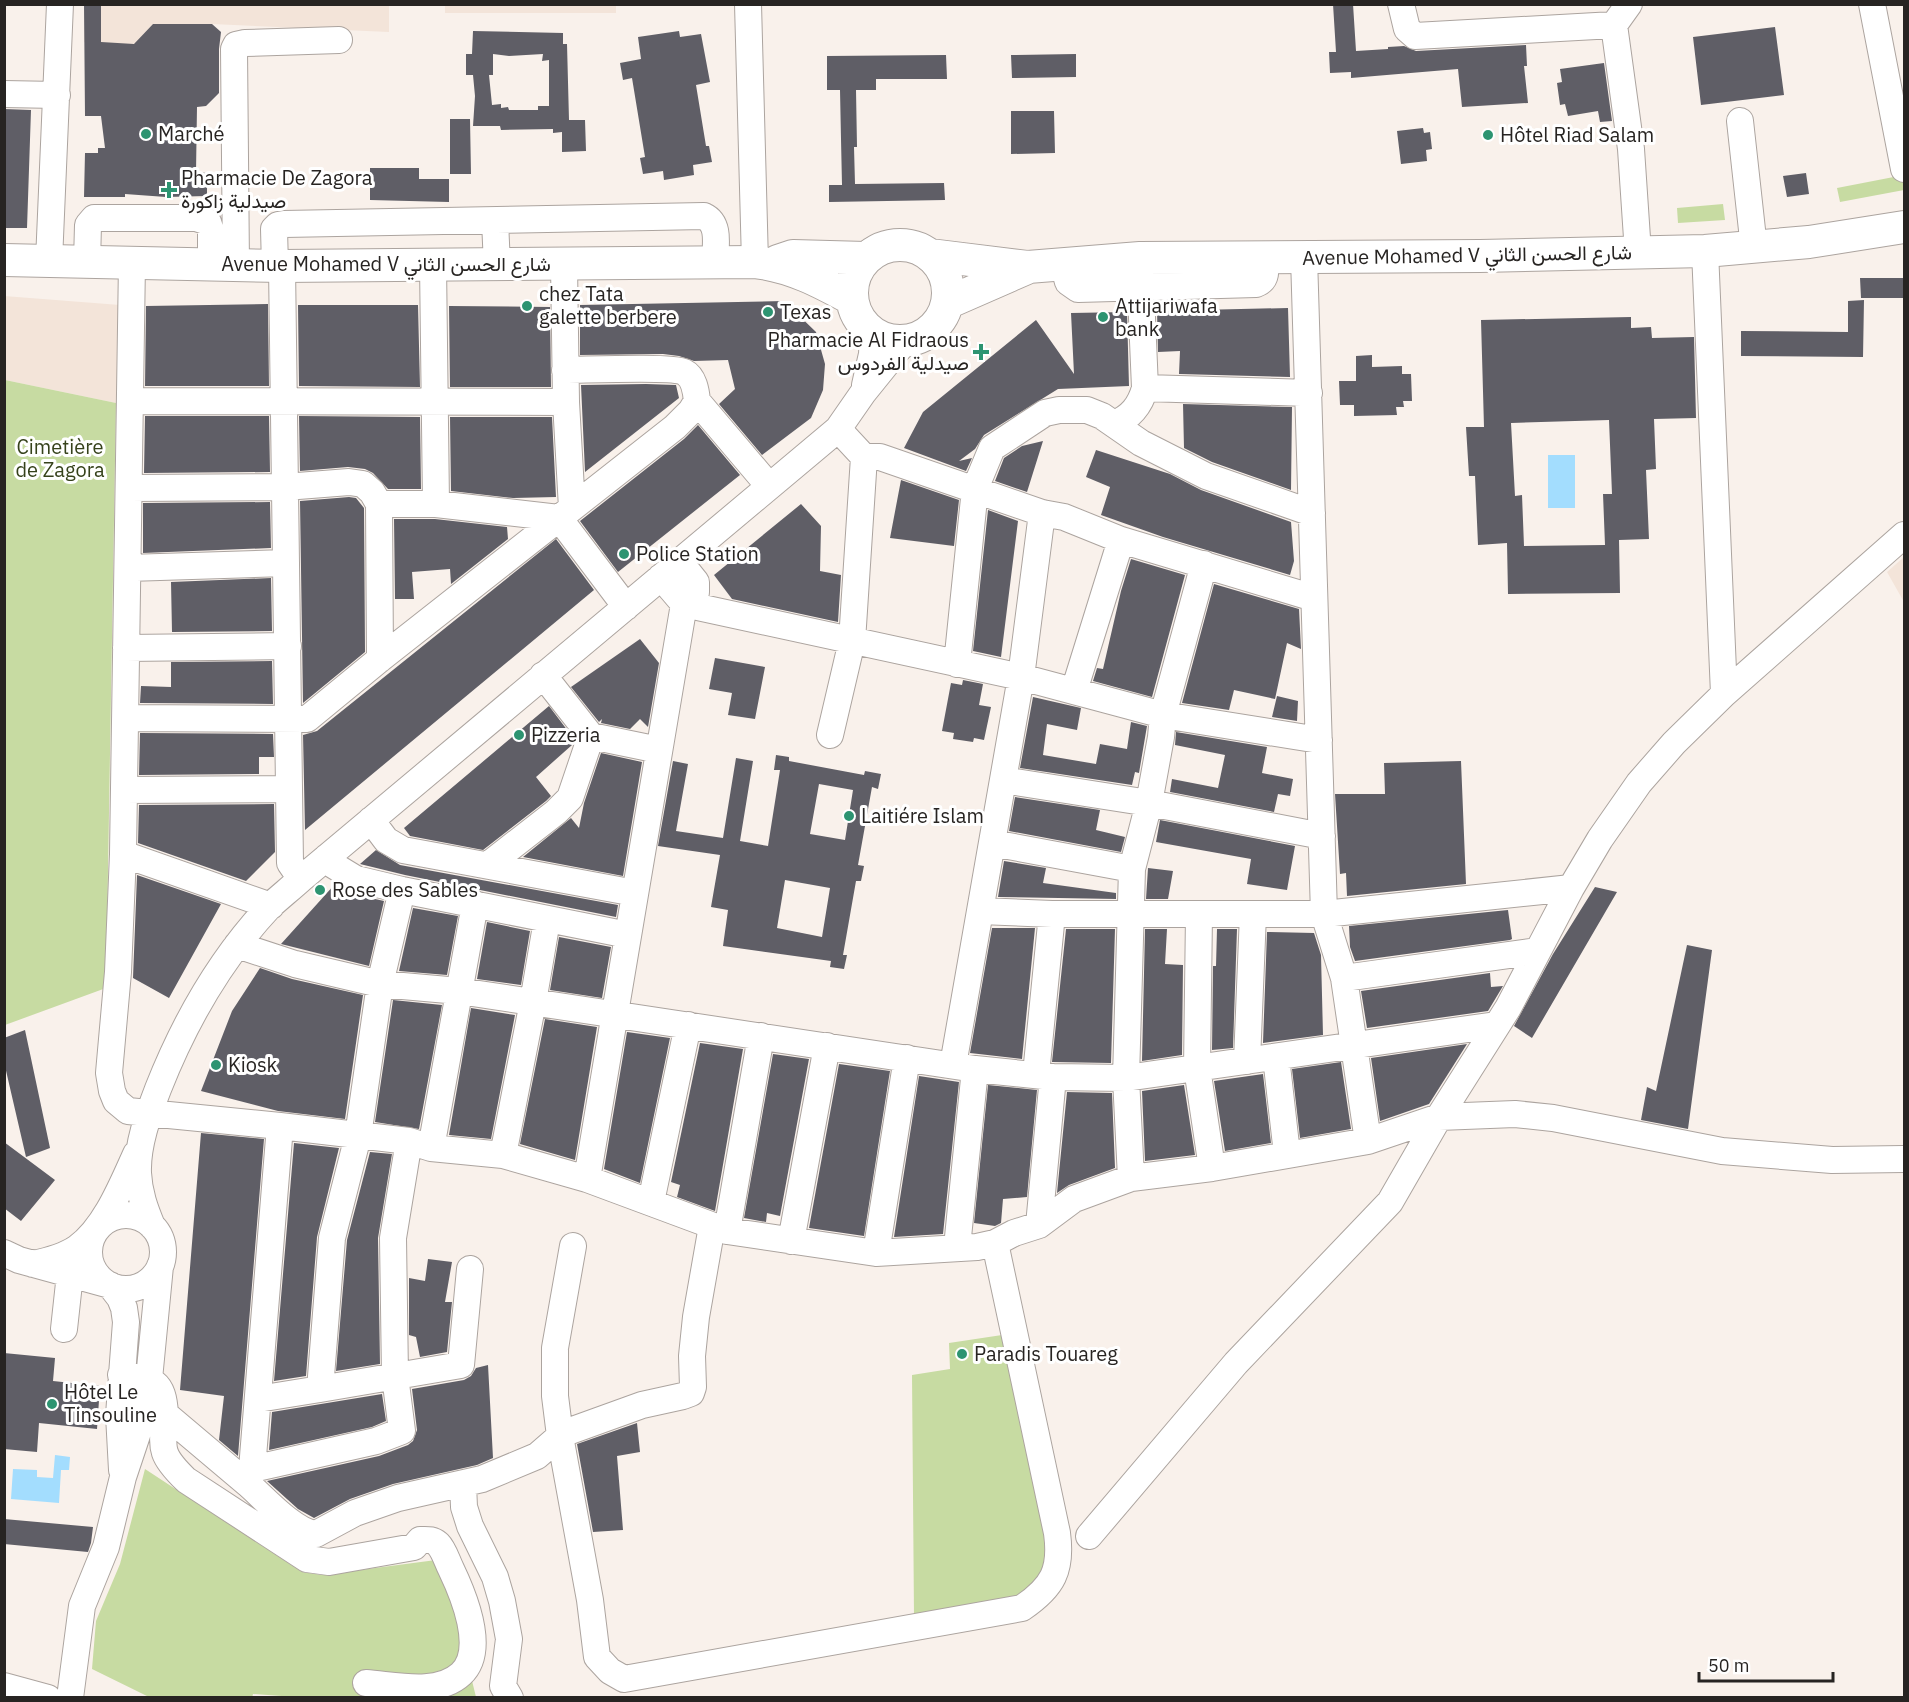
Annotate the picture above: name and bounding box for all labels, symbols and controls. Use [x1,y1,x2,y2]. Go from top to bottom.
place label: Marché [158,120,225,147]
place label: Hôtel Riad Salam [1500,121,1654,148]
marker: Marché [139,127,153,141]
marker: Hôtel Riad Salam [1481,128,1495,142]
place label: Pharmacie De Zagora صيدلية زاكورة [181,164,373,214]
marker: Pharmacie De Zagora صيدلية زاكورة [162,183,176,197]
street label: Avenue Mohamed V شارع الحسن الثاني [1302,238,1632,275]
street label: Avenue Mohamed V شارع الحسن الثاني [221,250,551,281]
place label: chez Tata galette berbere [539,280,677,330]
place label: Attijariwafa bank [1115,292,1218,342]
place label: Texas [780,298,831,325]
marker: chez Tata galette berbere [520,299,534,313]
marker: Texas [761,305,775,319]
marker: Attijariwafa bank [1096,310,1110,324]
place label: Pharmacie Al Fidraous صيدلية الفردوس [768,326,969,376]
marker: Pharmacie Al Fidraous صيدلية الفردوس [974,345,988,359]
park label: Cimetière de Zagora [15,433,105,483]
place label: Police Station [636,540,759,567]
marker: Police Station [617,547,631,561]
place label: Pizzeria [531,721,601,748]
marker: Pizzeria [512,728,526,742]
place label: Laitiére Islam [861,802,984,829]
marker: Laitiére Islam [842,809,856,823]
place label: Rose des Sables [332,876,478,903]
marker: Rose des Sables [313,883,327,897]
place label: Kiosk [228,1051,278,1078]
marker: Kiosk [209,1058,223,1072]
place label: Paradis Touareg [974,1340,1118,1367]
marker: Paradis Touareg [955,1347,969,1361]
place label: Hôtel Le Tinsouline [64,1378,157,1428]
marker: Hôtel Le Tinsouline [45,1397,59,1411]
scale bar [1699,1645,1832,1683]
text: 50 m [1708,1654,1750,1677]

